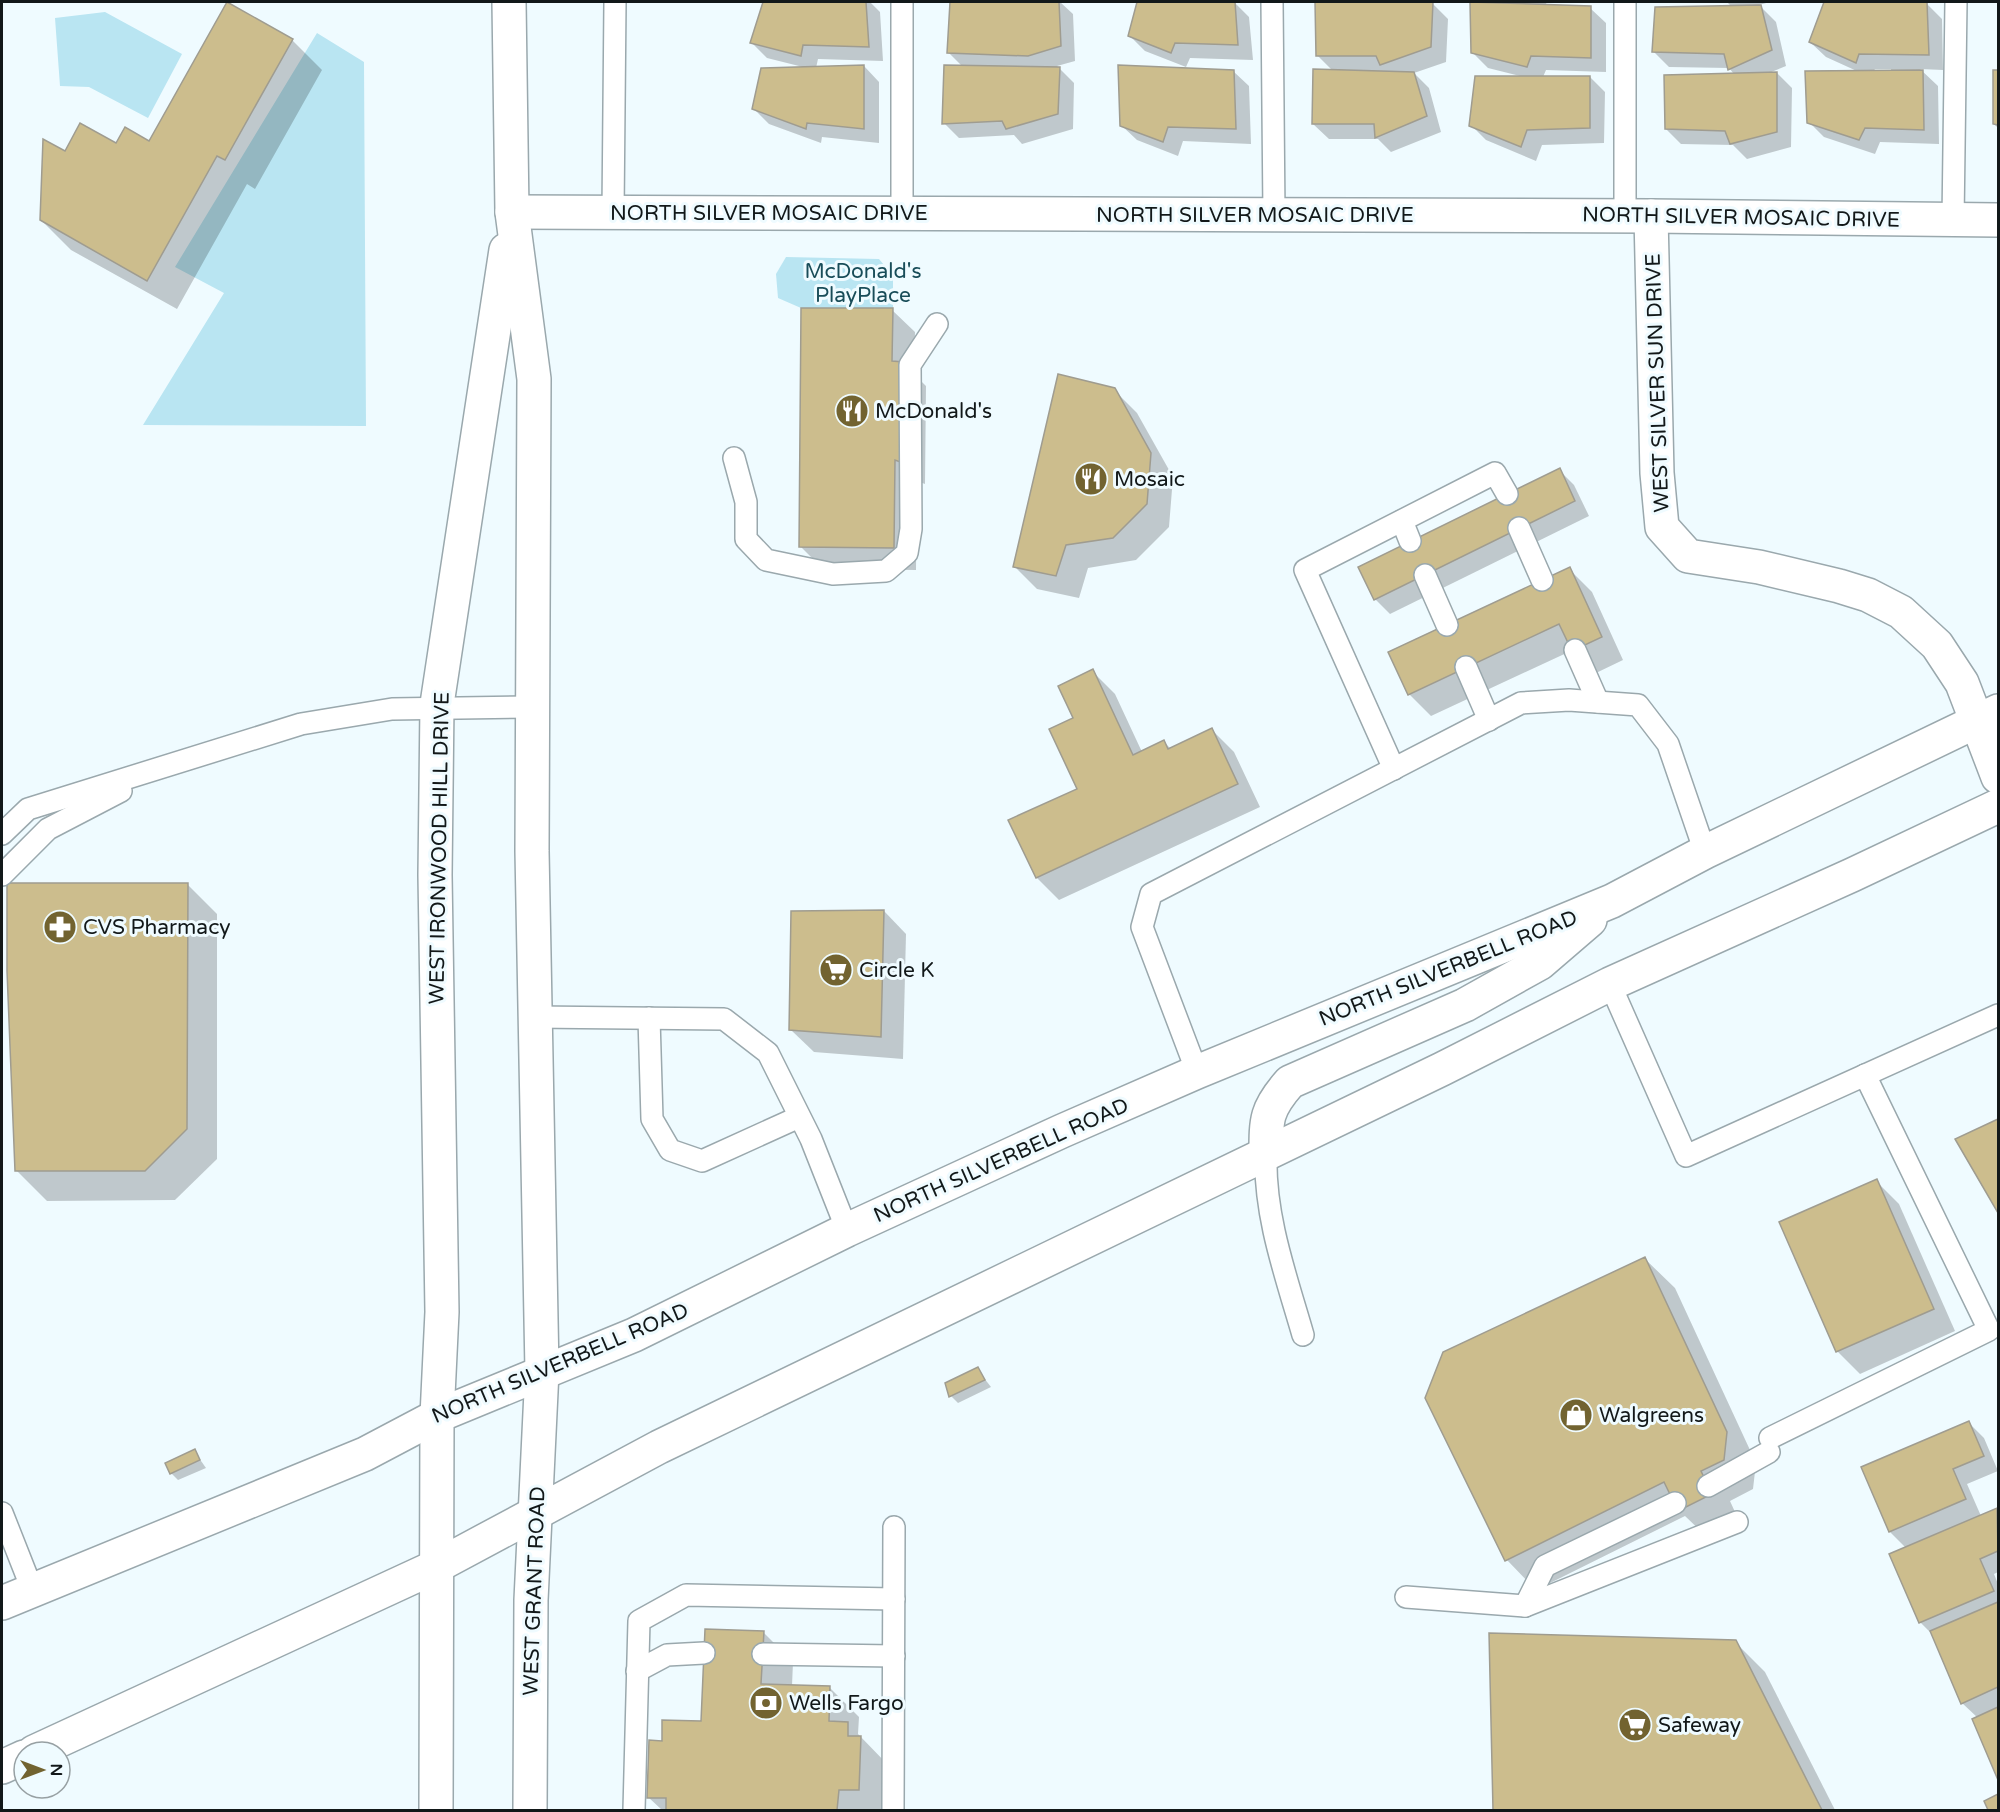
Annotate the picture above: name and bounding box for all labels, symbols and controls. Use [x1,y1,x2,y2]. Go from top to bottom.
street label: NORTH SILVER MOSAIC DRIVE [610,201,928,226]
street label: NORTH SILVER MOSAIC DRIVE [1582,202,1900,233]
street label: NORTH SILVER MOSAIC DRIVE [1096,203,1414,228]
street label: WEST SILVER SUN DRIVE [1640,253,1675,513]
park label: McDonald's PlayPlace [804,259,922,308]
restaurant icon: McDonald's [834,393,870,429]
place label: McDonald's [875,399,992,424]
restaurant icon: Mosaic [1073,461,1109,497]
place label: Mosaic [1114,467,1185,492]
street label: WEST IRONWOOD HILL DRIVE [424,691,455,1005]
street label: NORTH SILVERBELL ROAD [1315,905,1581,1032]
pharmacy icon: CVS Pharmacy [42,909,78,945]
place label: CVS Pharmacy [83,915,231,940]
supermarket icon: Circle K [818,952,854,988]
place label: Circle K [859,958,934,983]
street label: NORTH SILVERBELL ROAD [870,1093,1133,1228]
street label: NORTH SILVERBELL ROAD [428,1298,692,1429]
shop icon: Walgreens [1558,1397,1594,1433]
place label: Walgreens [1599,1403,1704,1428]
street label: WEST GRANT ROAD [518,1486,551,1696]
bank icon: Wells Fargo [748,1685,784,1721]
place label: Wells Fargo [789,1691,904,1716]
supermarket icon: Safeway [1617,1707,1653,1743]
place label: Safeway [1658,1713,1741,1738]
north arrow [12,1740,72,1800]
text: N [46,1764,66,1776]

